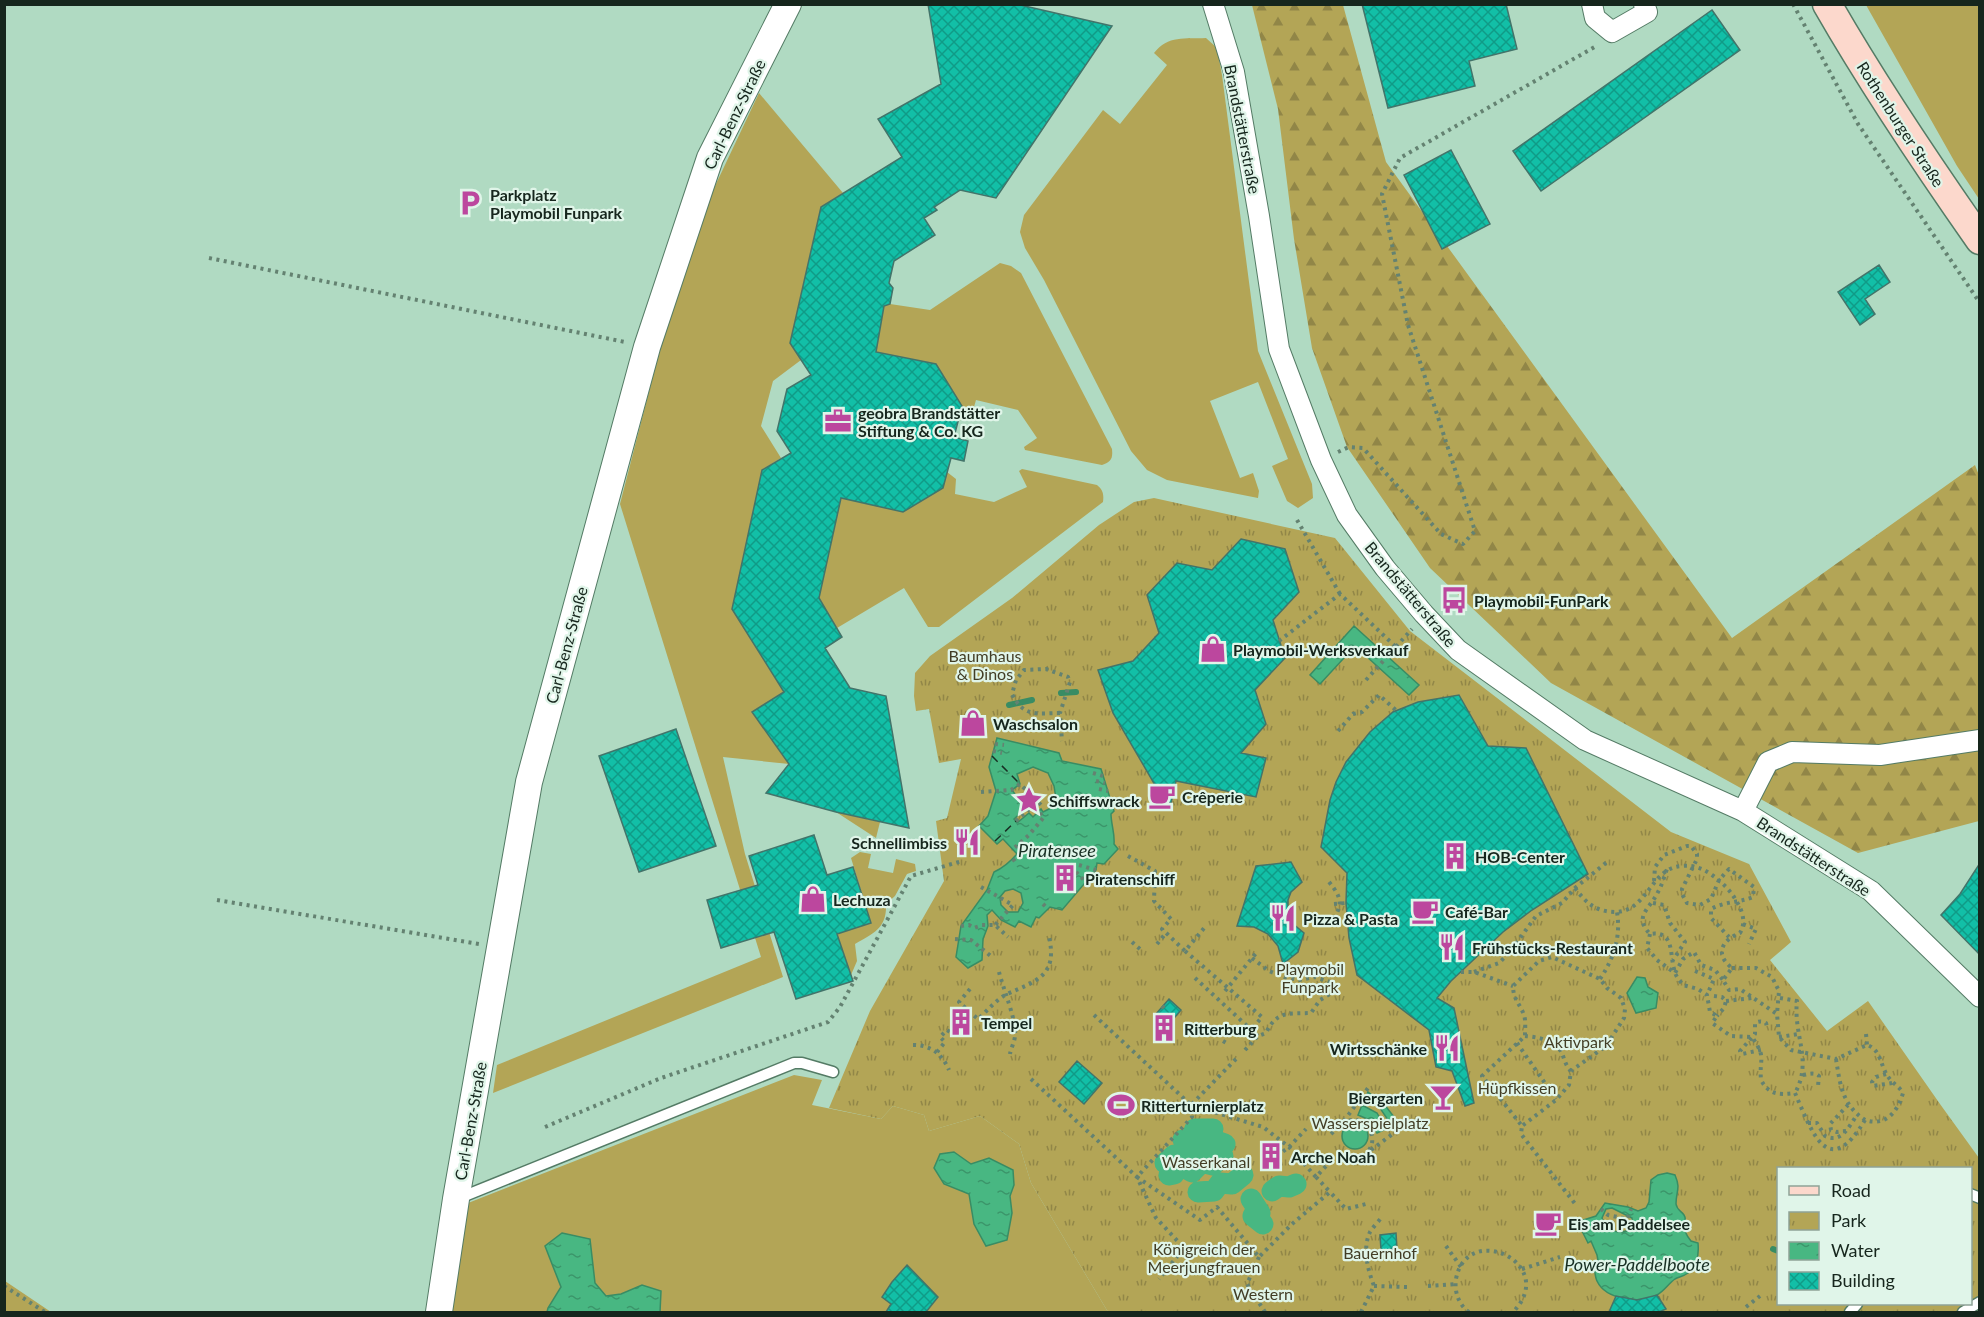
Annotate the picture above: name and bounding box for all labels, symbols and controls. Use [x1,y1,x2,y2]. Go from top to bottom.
street label: Carl-Benz-Straße [699,56,769,172]
street label: Rothenburger Straße [1853,58,1949,190]
street label: Brandstätterstraße [1221,63,1265,195]
place label: Parkplatz Playmobil Funpark [490,185,623,222]
parking icon: Parkplatz Playmobil Funpark [455,188,485,218]
place label: geobra Brandstätter Stiftung & Co. KG [858,403,1000,440]
office icon: geobra Brandstätter Stiftung & Co. KG [823,406,853,436]
street label: Brandstätterstraße [1361,538,1461,650]
street label: Carl-Benz-Straße [541,584,591,706]
bus stop icon: Playmobil-FunPark [1439,585,1469,615]
place label: Playmobil-FunPark [1474,591,1609,610]
shop icon: Playmobil-Werksverkauf [1198,634,1228,664]
place label: Playmobil-Werksverkauf [1233,640,1409,659]
park label: Baumhaus & Dinos [949,646,1022,683]
shop icon: Waschsalon [958,708,988,738]
place label: Waschsalon [993,714,1078,733]
cafe icon: Crêperie [1147,781,1177,811]
place icon: Schiffswrack [1014,785,1044,815]
place label: Crêperie [1182,787,1244,806]
place label: Schiffswrack [1049,791,1140,810]
street label: Brandstätterstraße [1754,812,1874,900]
restaurant icon: Schnellimbiss [952,827,982,857]
place label: Schnellimbiss [851,833,947,852]
water label: Piratensee [1018,839,1096,861]
building icon: HOB-Center [1440,841,1470,871]
place label: HOB-Center [1475,847,1565,866]
building icon: Piratenschiff [1050,863,1080,893]
place label: Piratenschiff [1085,869,1175,888]
shop icon: Lechuza [798,884,828,914]
place label: Lechuza [833,890,891,909]
cafe icon: Café-Bar [1410,896,1440,926]
place label: Café-Bar [1445,902,1508,921]
restaurant icon: Pizza & Pasta [1268,903,1298,933]
place label: Pizza & Pasta [1303,909,1398,928]
restaurant icon: Frühstücks-Restaurant [1437,932,1467,962]
place label: Frühstücks-Restaurant [1472,938,1633,957]
park label: Playmobil Funpark [1276,959,1344,996]
building icon: Tempel [946,1007,976,1037]
place label: Tempel [981,1013,1032,1032]
building icon: Ritterburg [1149,1013,1179,1043]
place label: Ritterburg [1184,1019,1257,1038]
park label: Aktivpark [1544,1032,1613,1051]
restaurant icon: Wirtsschänke [1432,1033,1462,1063]
place label: Wirtsschänke [1330,1039,1427,1058]
street label: Carl-Benz-Straße [450,1060,490,1182]
park label: Hüpfkissen [1478,1078,1556,1097]
bar icon: Biergarten [1428,1082,1458,1112]
place label: Biergarten [1348,1088,1423,1107]
sports icon: Ritterturnierplatz [1106,1090,1136,1120]
place label: Ritterturnierplatz [1141,1096,1264,1115]
park label: Wasserspielplatz [1311,1113,1429,1132]
building icon: Arche Noah [1256,1141,1286,1171]
place label: Arche Noah [1290,1147,1375,1166]
park label: Wasserkanal [1162,1152,1250,1171]
legend [1777,1167,1972,1305]
text: Road [1831,1179,1871,1201]
cafe icon: Eis am Paddelsee [1533,1208,1563,1238]
text: Park [1831,1209,1867,1231]
place label: Eis am Paddelsee [1568,1214,1691,1233]
park label: Königreich der Meerjungfrauen [1148,1239,1260,1276]
text: Water [1831,1239,1880,1261]
park label: Bauernhof [1343,1243,1417,1262]
water label: Power-Paddelboote [1564,1253,1710,1275]
text: Building [1831,1269,1895,1291]
park label: Western [1233,1284,1293,1303]

